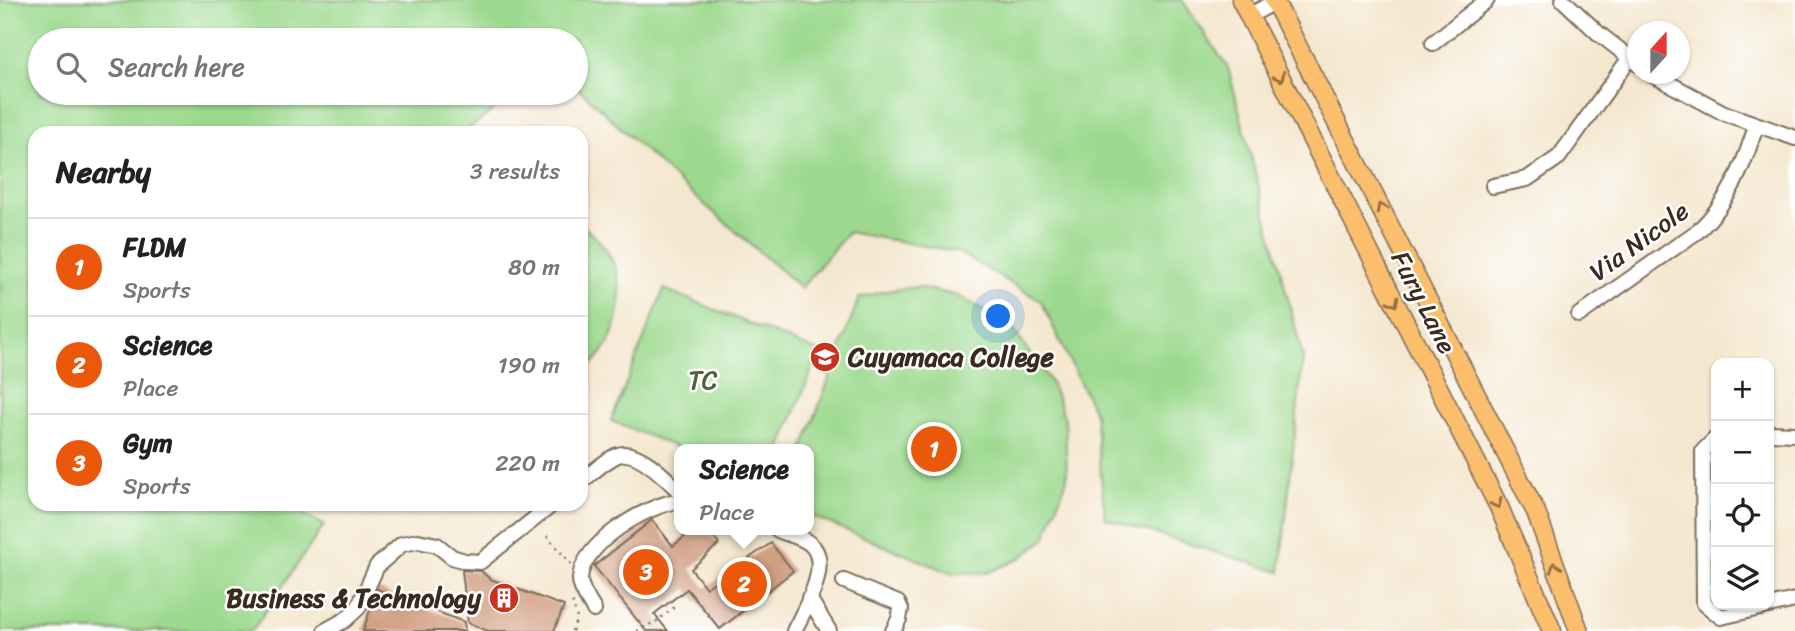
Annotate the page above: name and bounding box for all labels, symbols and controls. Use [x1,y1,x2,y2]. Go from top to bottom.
north arrow [1627,21,1690,84]
search box [28,28,588,105]
text: Search here [108,44,245,90]
icon: search [52,48,90,86]
one-way arrow [1272,70,1286,82]
text: Nearby [56,145,151,199]
text: 3 results [470,151,560,192]
street label: Via Nicole [1579,189,1699,293]
one-way arrow [1376,203,1390,215]
text: FLDM [123,224,186,270]
street label: Fury Lane [1378,242,1470,362]
text: 1 [74,247,84,288]
text: 80 m [508,247,560,288]
text: Sports [123,270,191,311]
one-way arrow [1386,294,1400,307]
your location [981,299,1015,333]
text: Science [123,322,212,368]
place label: Cuyamaca College [847,334,1054,380]
school or university icon: Cuyamaca College [808,340,842,374]
text: 2 [72,345,86,386]
text: 190 m [498,345,560,386]
park label: TC [688,357,718,403]
map controls [1711,358,1774,610]
button: + [1711,358,1774,421]
text: Place [123,368,178,409]
text: Gym [123,420,173,466]
button: − [1711,421,1774,484]
pin: 1 [911,423,957,475]
text: 3 [73,443,85,484]
text: 220 m [495,443,560,484]
popup [674,444,814,535]
text: Science [699,446,789,492]
text: Sports [123,466,191,507]
button: locate [1711,484,1774,547]
text: Place [699,492,755,533]
one-way arrow [1489,497,1503,509]
pin: 3 [623,546,669,598]
button: layers [1711,547,1774,610]
pin: 2 [721,558,767,610]
one-way arrow [1550,561,1564,573]
place label: Business & Technology [226,575,481,621]
building icon: Business & Technology [487,581,521,615]

